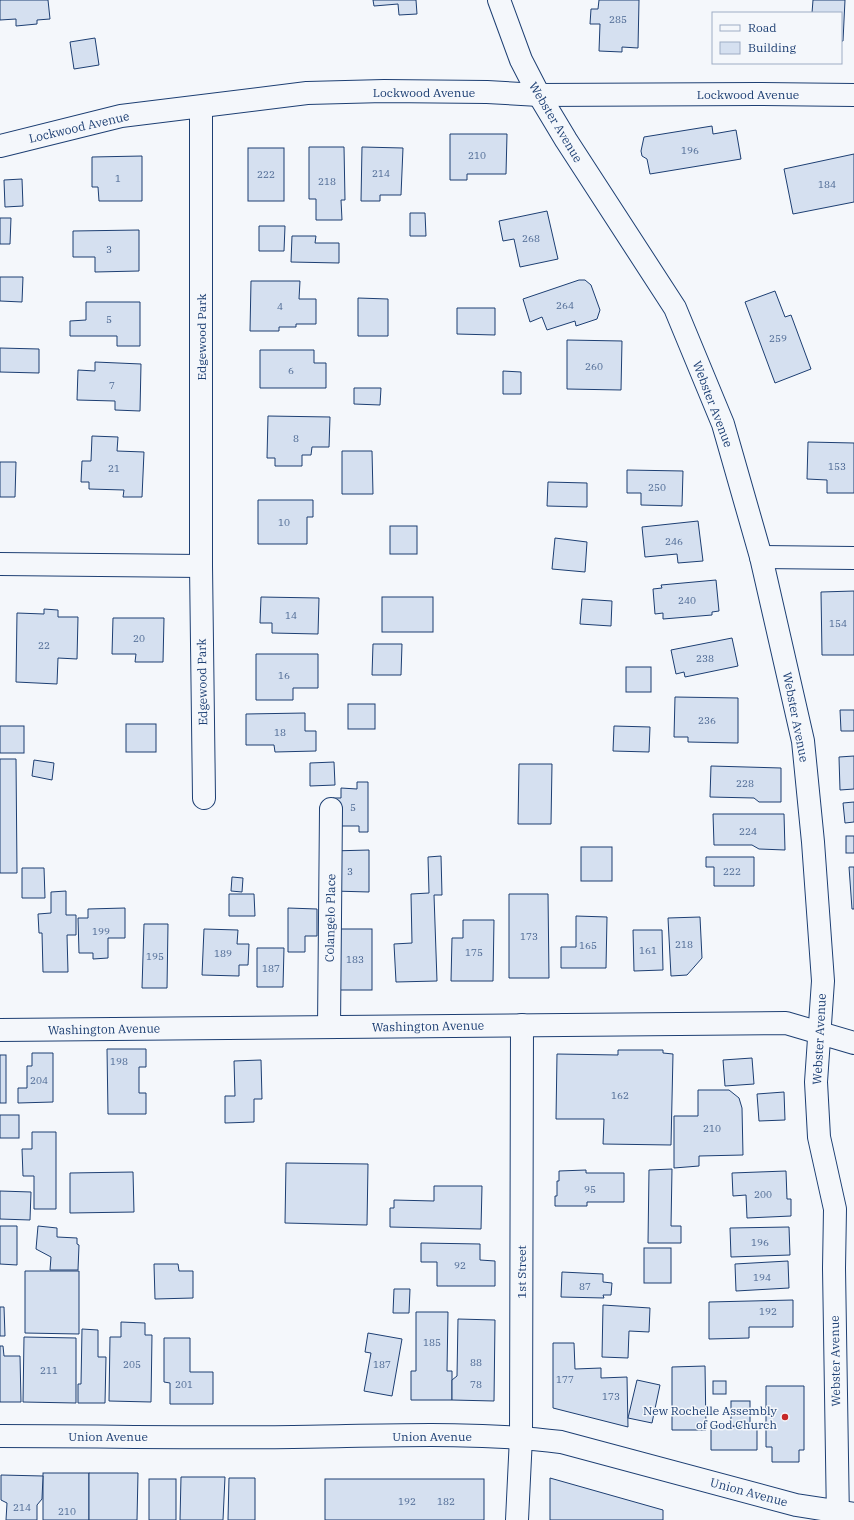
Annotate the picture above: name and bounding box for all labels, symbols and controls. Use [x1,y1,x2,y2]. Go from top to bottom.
legend [712,12,842,64]
house number: 285 [609,13,627,26]
text: Road [748,20,777,35]
text: Building [748,40,796,55]
street label: Webster Avenue [526,79,586,165]
street label: Lockwood Avenue [373,85,475,100]
street label: Lockwood Avenue [697,87,799,102]
street label: Lockwood Avenue [27,108,131,146]
house number: 196 [681,144,699,157]
house number: 210 [468,149,486,162]
house number: 214 [372,167,390,180]
house number: 222 [257,168,275,181]
house number: 1 [115,172,121,185]
house number: 218 [318,175,336,188]
house number: 184 [818,178,836,191]
house number: 268 [522,232,540,245]
house number: 3 [106,243,112,256]
street label: Edgewood Park [194,293,209,381]
house number: 264 [556,299,574,312]
house number: 4 [277,300,283,313]
house number: 5 [106,313,112,326]
house number: 259 [769,332,787,345]
street label: Webster Avenue [690,359,736,449]
house number: 260 [585,360,603,373]
house number: 6 [288,364,294,377]
house number: 7 [109,379,115,392]
house number: 8 [293,432,299,445]
house number: 153 [828,460,846,473]
house number: 21 [108,462,120,475]
house number: 250 [648,481,666,494]
house number: 10 [278,516,290,529]
house number: 246 [665,535,683,548]
house number: 240 [678,594,696,607]
house number: 14 [285,609,297,622]
house number: 154 [829,617,847,630]
house number: 20 [133,632,145,645]
street label: Edgewood Park [194,638,210,726]
house number: 22 [38,639,50,652]
house number: 238 [696,652,714,665]
house number: 16 [278,669,290,682]
street label: Webster Avenue [780,671,812,763]
house number: 236 [698,714,716,727]
house number: 18 [274,726,286,739]
house number: 228 [736,777,754,790]
house number: 5 [350,801,356,814]
house number: 224 [739,825,757,838]
house number: 3 [347,865,353,878]
house number: 222 [723,865,741,878]
street label: Colangelo Place [322,874,338,962]
house number: 199 [92,925,110,938]
house number: 173 [520,930,538,943]
house number: 218 [675,938,693,951]
house number: 165 [579,939,597,952]
house number: 161 [639,944,657,957]
house number: 175 [465,946,483,959]
house number: 189 [214,947,232,960]
house number: 195 [146,950,164,963]
house number: 183 [346,953,364,966]
house number: 187 [262,962,280,975]
street label: Webster Avenue [809,993,829,1085]
street label: Washington Avenue [372,1018,484,1034]
street label: Washington Avenue [48,1021,160,1037]
house number: 198 [110,1055,128,1068]
house number: 204 [30,1074,48,1087]
house number: 162 [611,1089,629,1102]
house number: 210 [703,1122,721,1135]
house number: 95 [584,1183,596,1196]
house number: 200 [754,1188,772,1201]
house number: 196 [751,1236,769,1249]
street label: 1st Street [514,1245,529,1299]
house number: 92 [454,1259,466,1272]
house number: 194 [753,1271,771,1284]
house number: 87 [579,1280,591,1293]
house number: 192 [759,1305,777,1318]
street label: Webster Avenue [827,1315,843,1407]
house number: 185 [423,1336,441,1349]
house number: 88 [470,1356,482,1369]
house number: 205 [123,1358,141,1371]
house number: 187 [373,1358,391,1371]
house number: 211 [40,1364,58,1377]
house number: 177 [556,1373,574,1386]
house number: 201 [175,1378,193,1391]
house number: 78 [470,1378,482,1391]
house number: 173 [602,1390,620,1403]
place label: New Rochelle Assembly of God Church [643,1403,778,1432]
marker: New Rochelle Assembly of God Church [780,1412,790,1422]
street label: Union Avenue [68,1429,148,1444]
street label: Union Avenue [392,1429,472,1444]
street label: Union Avenue [709,1474,789,1510]
house number: 192 [398,1495,416,1508]
house number: 182 [437,1495,455,1508]
house number: 214 [13,1501,31,1514]
house number: 210 [58,1505,76,1518]

